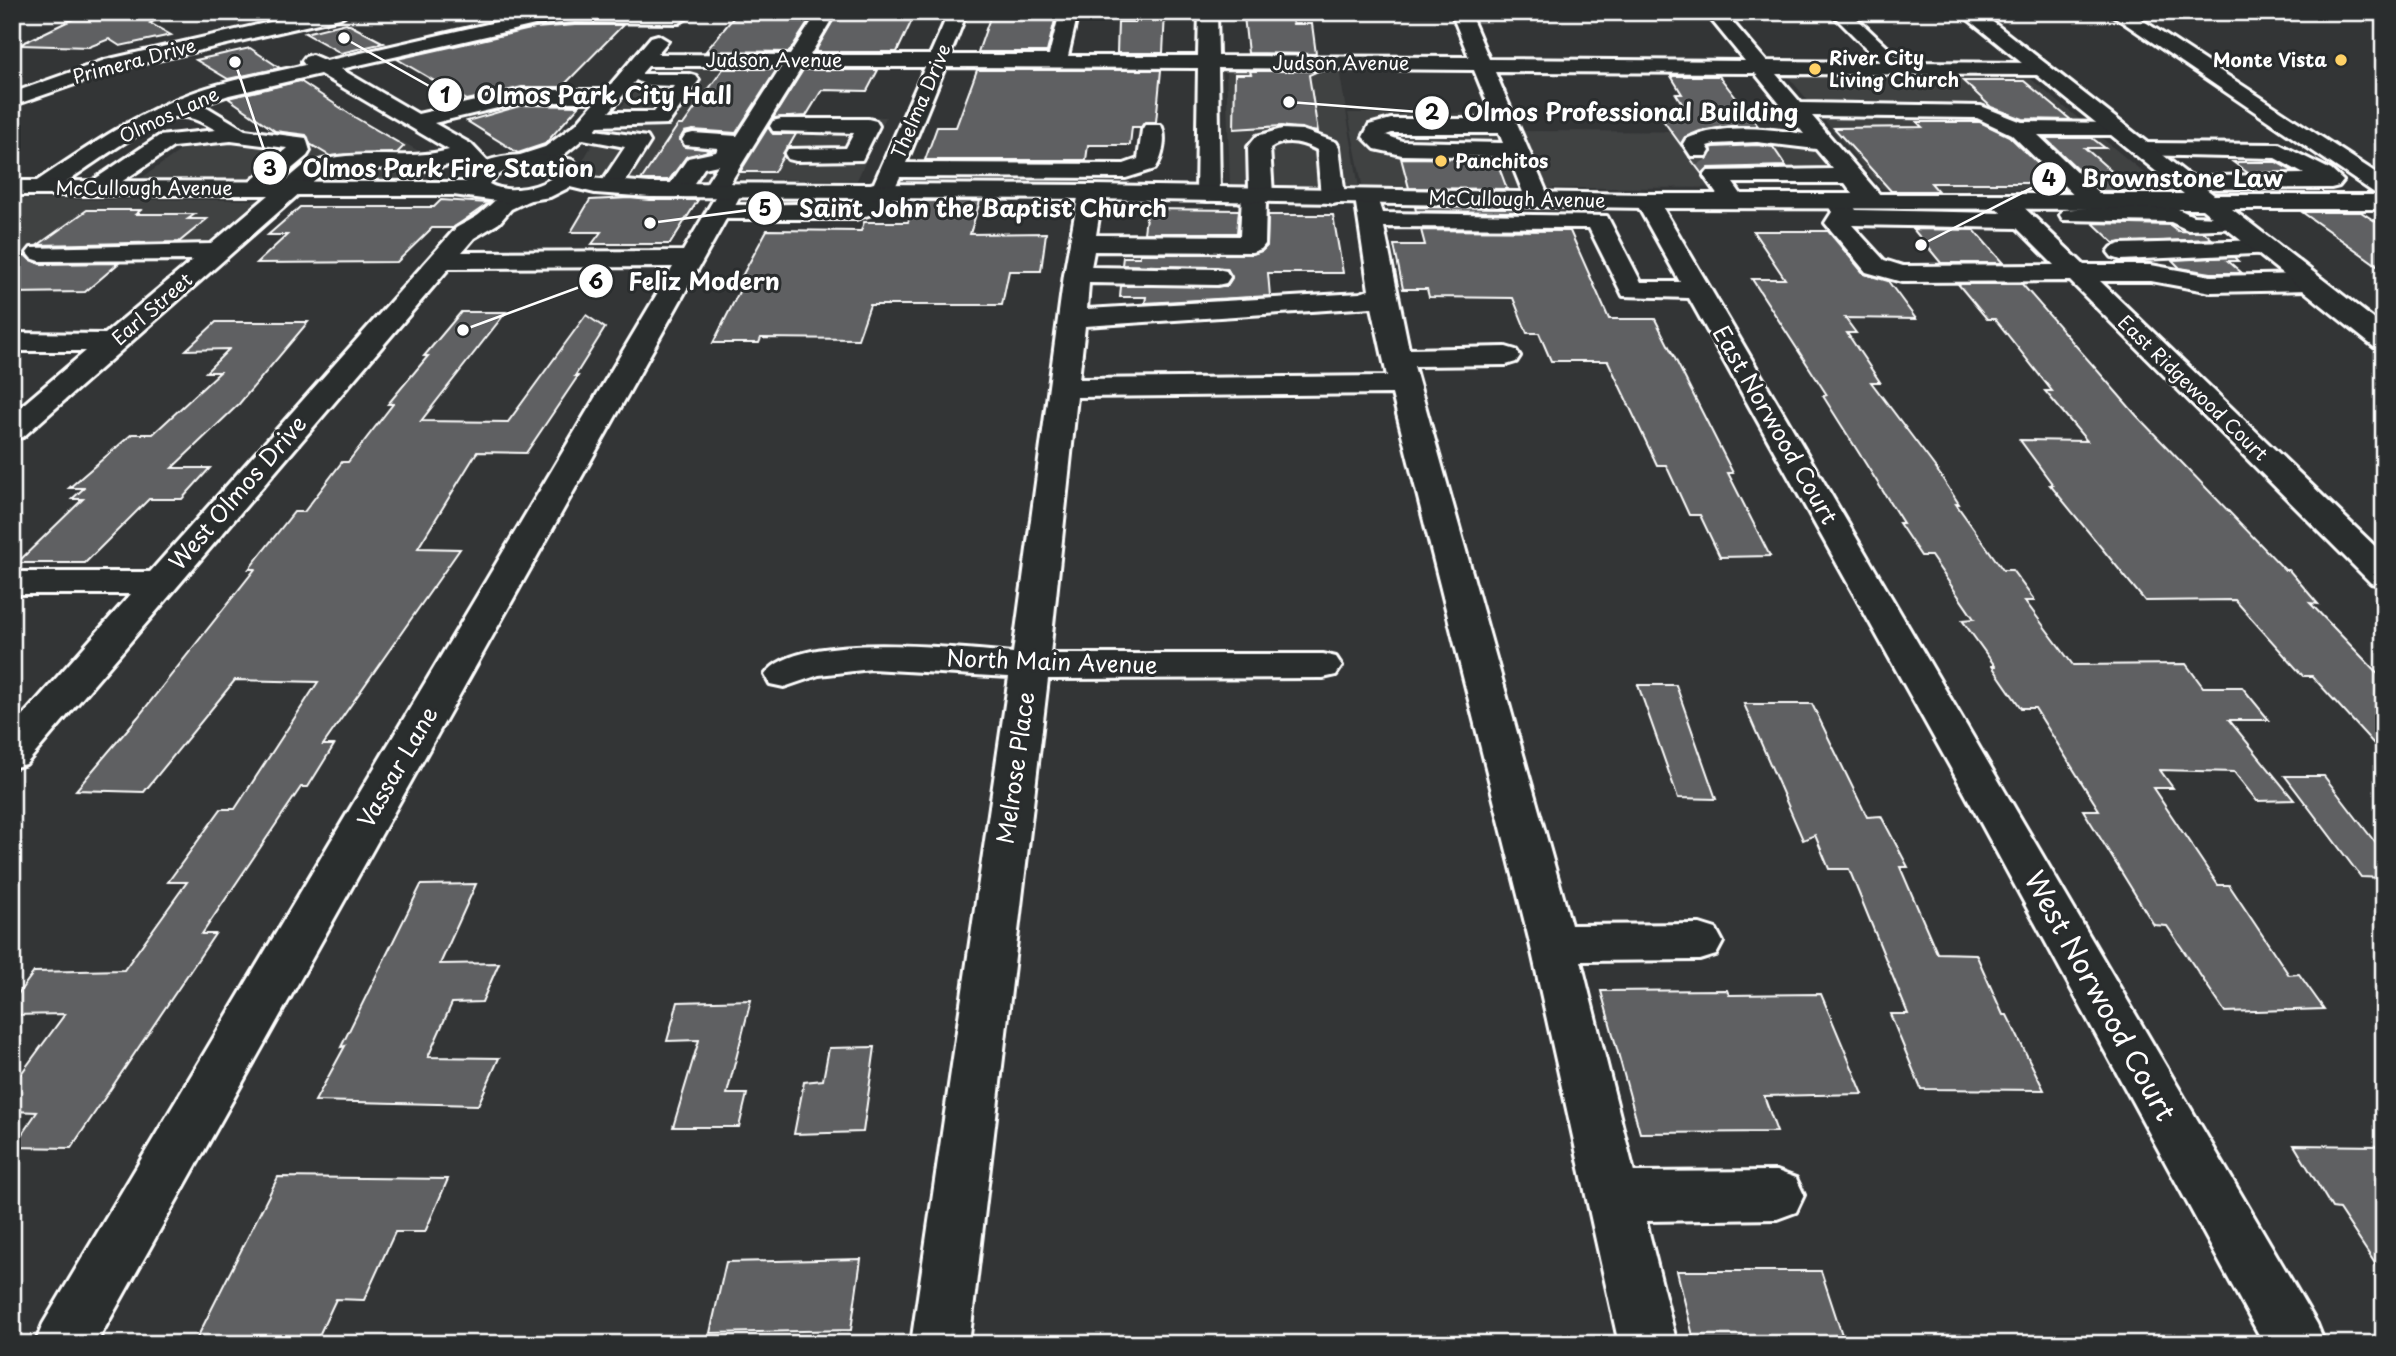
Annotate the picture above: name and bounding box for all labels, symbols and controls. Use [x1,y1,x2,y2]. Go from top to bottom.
street label: Primera Drive [69,30,198,90]
street label: Thelma Drive [883,39,957,162]
place label: River City Living Church [1829,43,1959,93]
street label: Judson Avenue [706,45,842,73]
place label: Monte Vista [2213,45,2327,73]
street label: Judson Avenue [1273,48,1409,76]
marker: Monte Vista [2333,52,2349,68]
marker: River City Living Church [1807,61,1823,77]
callout: Olmos Park City Hall [427,73,746,118]
text: Olmos Park City Hall [477,76,731,112]
text: 1 [440,78,450,110]
street label: Olmos Lane [114,79,223,149]
callout: Olmos Professional Building [1415,90,1812,135]
text: Olmos Professional Building [1464,93,1798,129]
text: 2 [1425,95,1440,127]
callout: Olmos Park Fire Station [252,146,608,191]
place label: Panchitos [1455,146,1548,174]
text: Olmos Park Fire Station [302,149,594,185]
text: 3 [263,151,277,183]
marker: Panchitos [1433,153,1449,169]
callout: Brownstone Law [2032,156,2296,201]
text: Brownstone Law [2081,159,2283,195]
text: 4 [2042,161,2056,193]
street label: McCullough Avenue [55,173,233,201]
street label: McCullough Avenue [1428,182,1606,214]
callout: Saint John the Baptist Church [748,186,1182,231]
text: Saint John the Baptist Church [799,189,1167,225]
text: 5 [758,191,772,223]
callout: Feliz Modern [578,259,795,304]
text: Feliz Modern [628,262,780,298]
text: 6 [589,264,604,296]
street label: Earl Street [105,265,198,351]
street label: East Ridgewood Court [2112,308,2275,467]
street label: East Norwood Court [1705,318,1848,530]
street label: West Olmos Drive [160,407,314,577]
street label: North Main Avenue [946,639,1158,682]
street label: Melrose Place [987,689,1043,846]
street label: Vassar Lane [348,699,446,834]
street label: West Norwood Court [2014,862,2188,1128]

